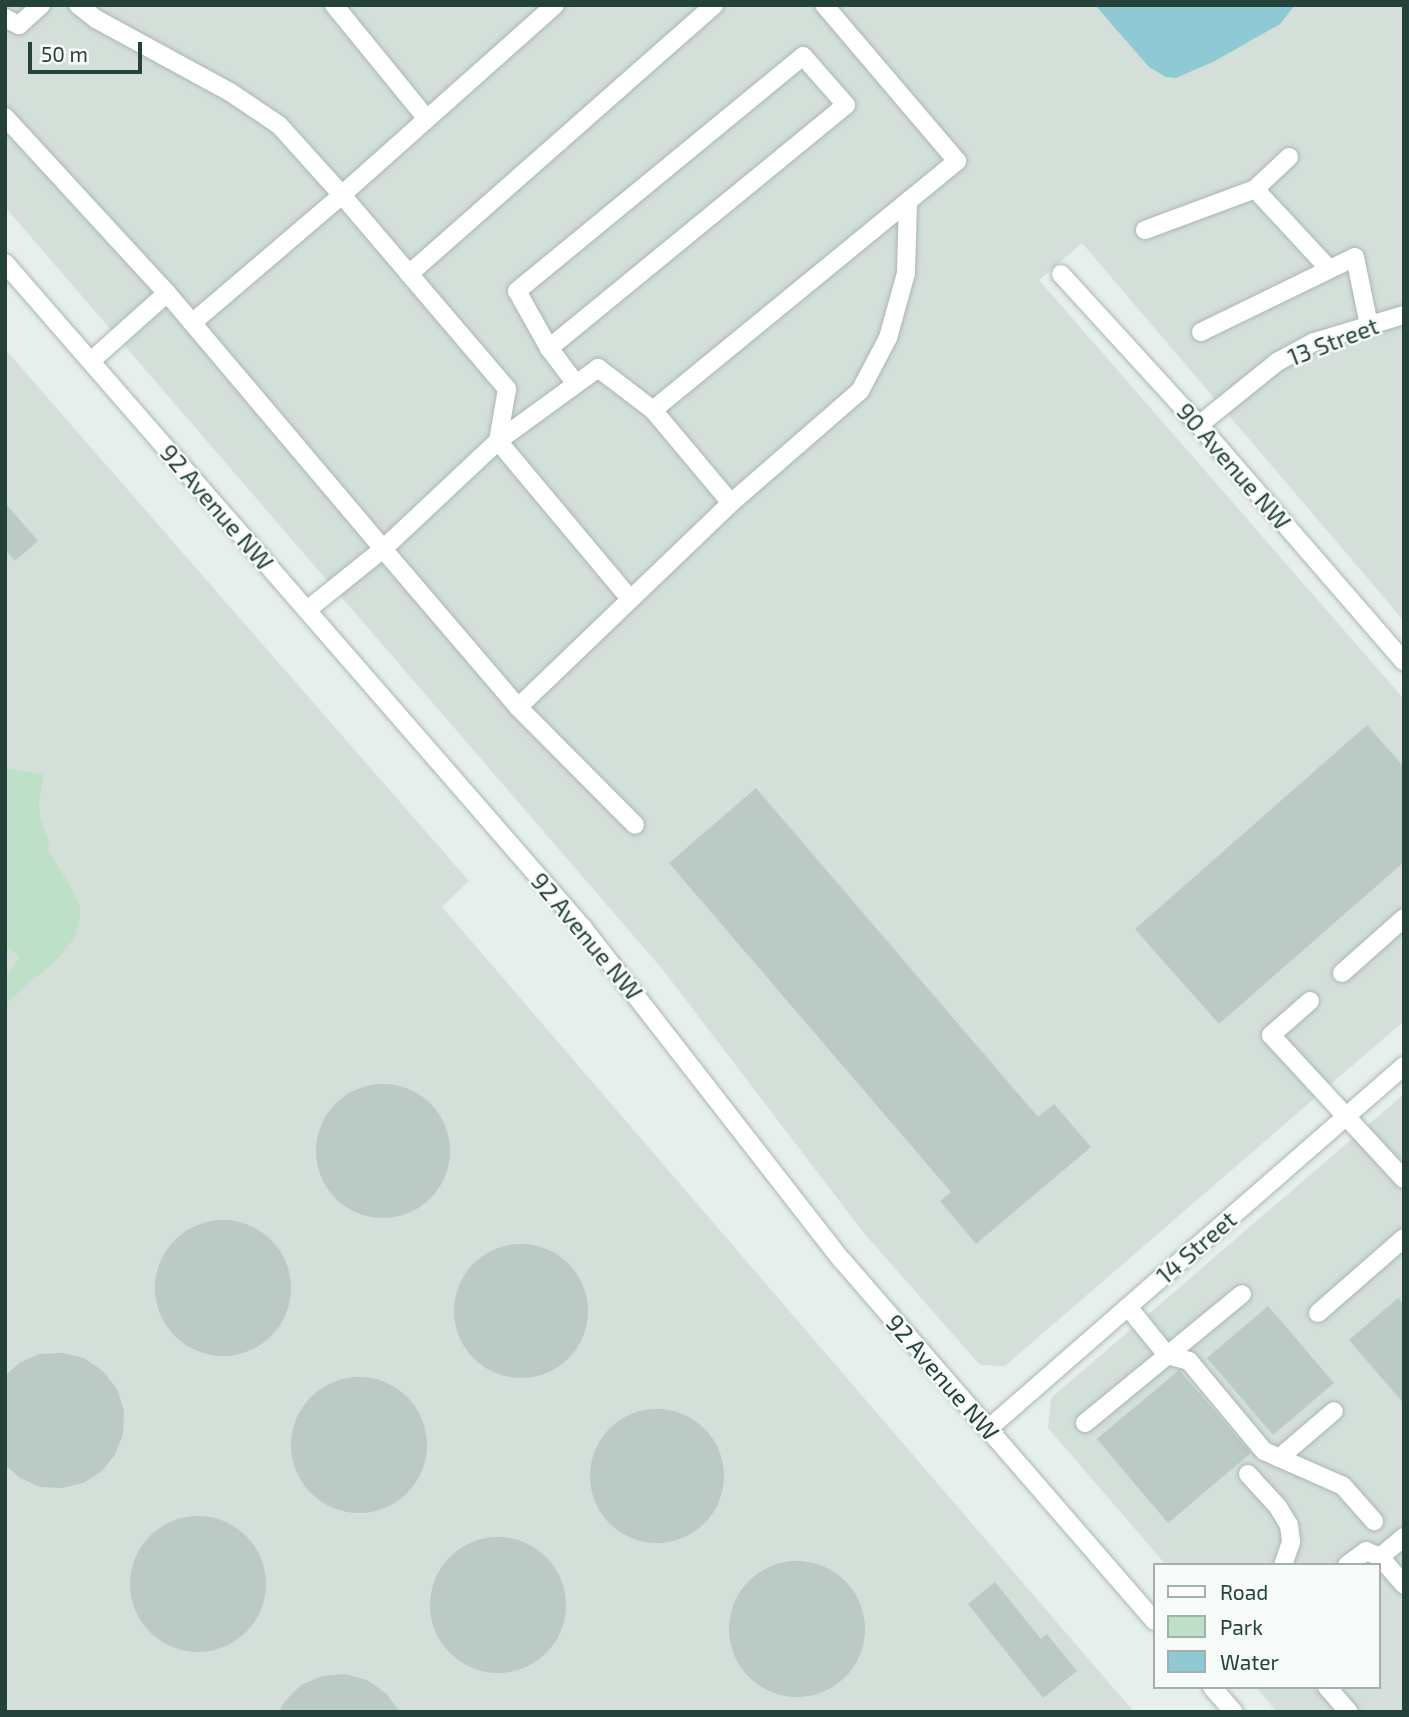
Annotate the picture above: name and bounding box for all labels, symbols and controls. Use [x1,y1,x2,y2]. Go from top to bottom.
scale bar [32,28,145,72]
text: 50 m [41,41,88,66]
street label: 13 Street [1284,311,1382,371]
street label: 90 Avenue NW [1171,397,1297,535]
street label: 92 Avenue NW [154,438,280,576]
street label: 92 Avenue NW [525,866,649,1006]
street label: 14 Street [1150,1205,1242,1289]
street label: 92 Avenue NW [880,1308,1006,1446]
legend [1154,1563,1381,1689]
text: Road [1220,1579,1268,1604]
text: Park [1220,1614,1263,1639]
text: Water [1220,1649,1279,1674]

